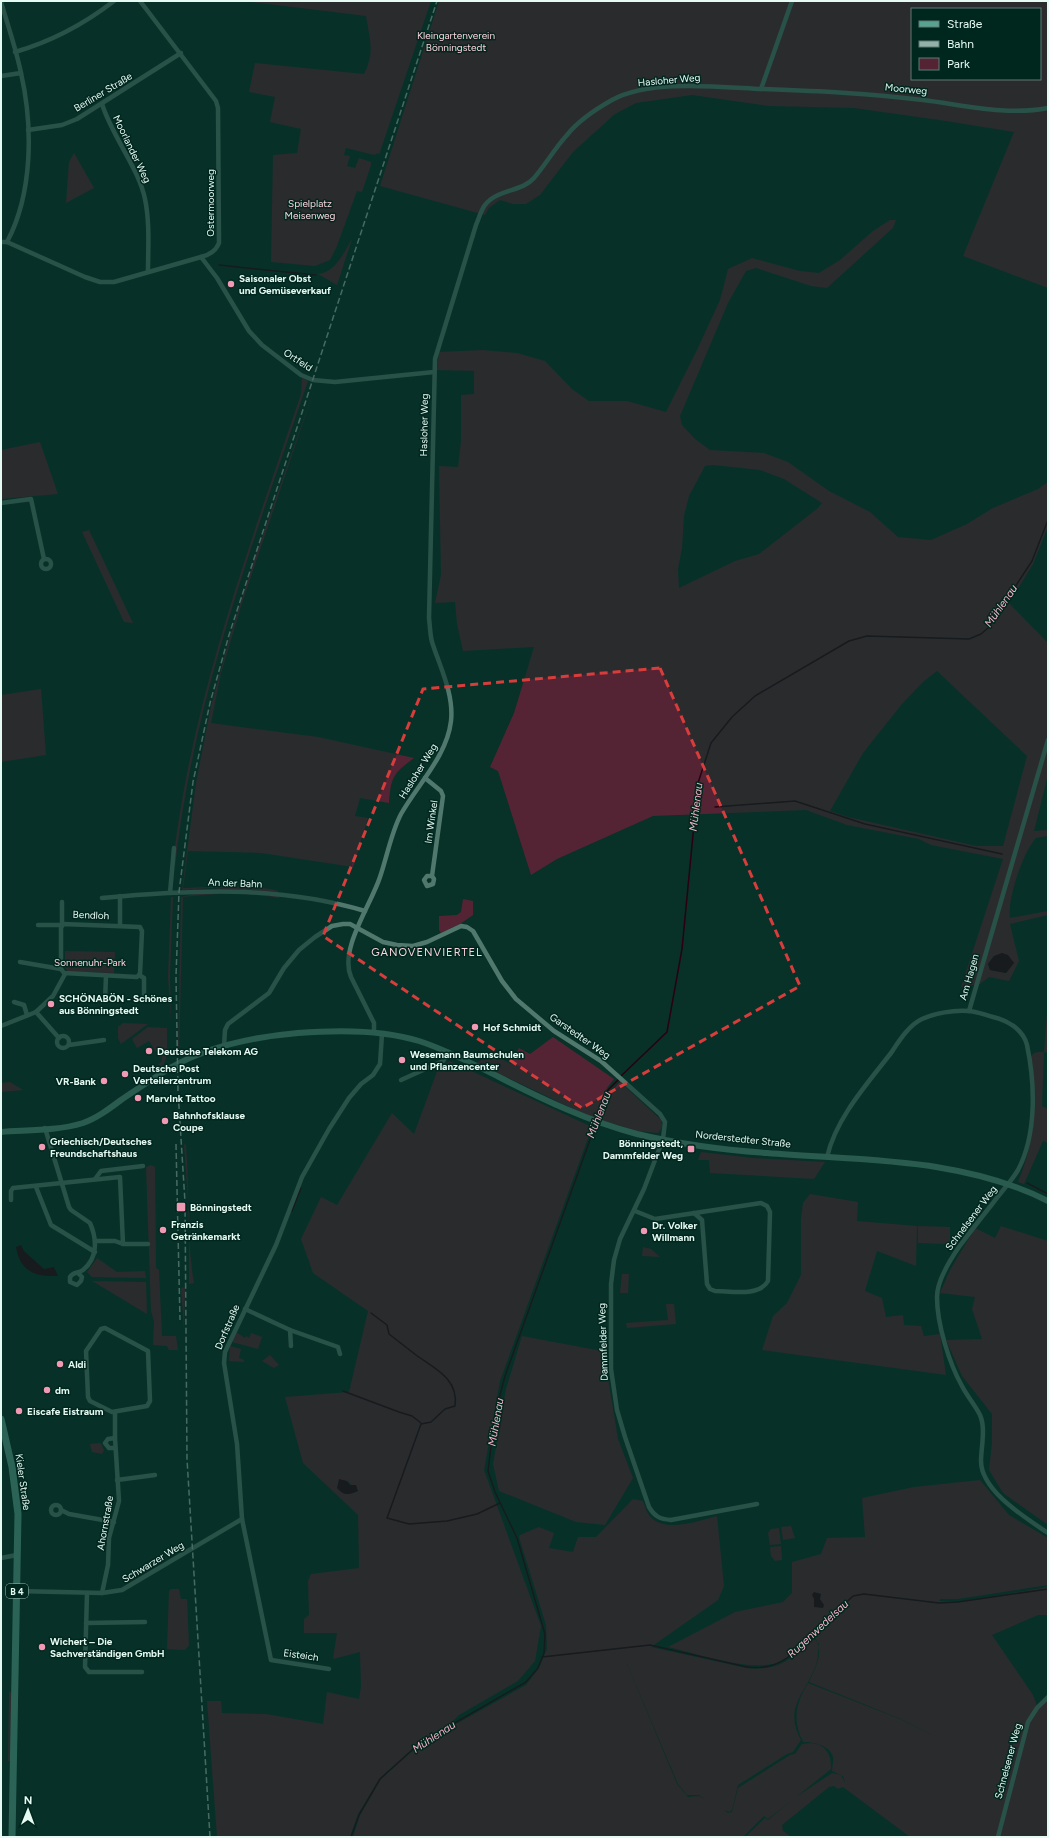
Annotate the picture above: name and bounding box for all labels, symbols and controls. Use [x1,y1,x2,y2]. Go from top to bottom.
legend [911,8,1041,80]
text: Straße [947,17,983,31]
park label: Kleingartenverein Bönningstedt [417,29,495,54]
text: Bahn [947,37,974,51]
text: Park [947,57,970,71]
street label: Berliner Straße [71,69,135,115]
street label: Hasloher Weg [637,71,701,89]
street label: Moorweg [884,80,928,98]
street label: Moorlander Weg [110,113,154,185]
street label: Ostermoorweg [204,169,217,237]
park label: Spielplatz Meisenweg [285,197,336,222]
place label: Saisonaler Obst und Gemüseverkauf [239,272,331,297]
marker: Saisonaler Obst und Gemüseverkauf [226,279,236,289]
street label: Ortfeld [281,346,315,374]
street label: Hasloher Weg [417,393,431,456]
water label: Mühlenau [982,582,1020,630]
street label: Hasloher Weg [396,741,440,801]
water label: Mühlenau [687,782,705,832]
street label: Im Winkel [422,800,440,844]
street label: An der Bahn [208,876,263,890]
street label: Bendloh [72,908,110,922]
district label: GANOVENVIERTEL [371,946,483,959]
street label: Am Hagen [956,952,982,1002]
park label: Sonnenuhr-Park [54,956,126,969]
place label: SCHÖNABÖN - Schönes aus Bönningstedt [59,992,172,1017]
marker: SCHÖNABÖN - Schönes aus Bönningstedt [46,999,56,1009]
street label: Garstedter Weg [547,1010,613,1062]
place label: Hof Schmidt [483,1021,541,1034]
marker: Hof Schmidt [470,1022,480,1032]
place label: Deutsche Telekom AG [157,1045,258,1058]
marker: Deutsche Telekom AG [144,1046,154,1056]
place label: Wesemann Baumschulen und Pflanzencenter [410,1048,524,1073]
marker: Wesemann Baumschulen und Pflanzencenter [397,1055,407,1065]
place label: Deutsche Post Verteilerzentrum [133,1062,212,1087]
marker: Deutsche Post Verteilerzentrum [120,1069,130,1079]
place label: VR-Bank [56,1075,97,1088]
marker: VR-Bank [99,1076,109,1086]
water label: Mühlenau [584,1090,614,1140]
place label: MarvInk Tattoo [146,1092,216,1105]
marker: MarvInk Tattoo [133,1093,143,1103]
place label: Bahnhofsklause Coupe [173,1109,245,1134]
marker: Bahnhofsklause Coupe [160,1116,170,1126]
street label: Norderstedter Straße [695,1128,792,1151]
place label: Griechisch/Deutsches Freundschaftshaus [50,1135,152,1160]
place label: Bönningstedt, Dammfelder Weg [603,1137,683,1162]
marker: Griechisch/Deutsches Freundschaftshaus [37,1142,47,1152]
marker: Bönningstedt, Dammfelder Weg [686,1144,696,1154]
street label: Schnelsener Weg [942,1183,1000,1253]
marker: Bönningstedt [175,1201,187,1213]
place label: Bönningstedt [190,1201,252,1214]
place label: Franzis Getränkemarkt [171,1218,241,1243]
place label: Dr. Volker Willmann [652,1219,697,1244]
marker: Franzis Getränkemarkt [158,1225,168,1235]
marker: Dr. Volker Willmann [639,1226,649,1236]
street label: Dorfstraße [212,1302,243,1352]
street label: Dammfelder Weg [595,1303,611,1381]
place label: Aldi [68,1358,87,1371]
marker: Aldi [55,1359,65,1369]
place label: dm [55,1384,70,1397]
marker: dm [42,1385,52,1395]
water label: Mühlenau [485,1397,507,1447]
place label: Eiscafe Eistraum [27,1405,104,1418]
marker: Eiscafe Eistraum [14,1406,24,1416]
street label: Kieler Straße [13,1453,33,1512]
street label: Ahornstraße [94,1494,116,1551]
street label: Schwarzer Weg [120,1538,186,1586]
road number: B 4 [6,1584,28,1598]
water label: Rugenwedelsau [785,1597,851,1661]
place label: Wichert – Die Sachverständigen GmbH [50,1635,165,1660]
marker: Wichert – Die Sachverständigen GmbH [37,1642,47,1652]
street label: Eisteich [283,1646,320,1664]
water label: Mühlenau [410,1718,458,1756]
street label: Schnelsener Weg [992,1722,1024,1800]
north arrow [8,1790,48,1830]
text: N [24,1794,33,1807]

